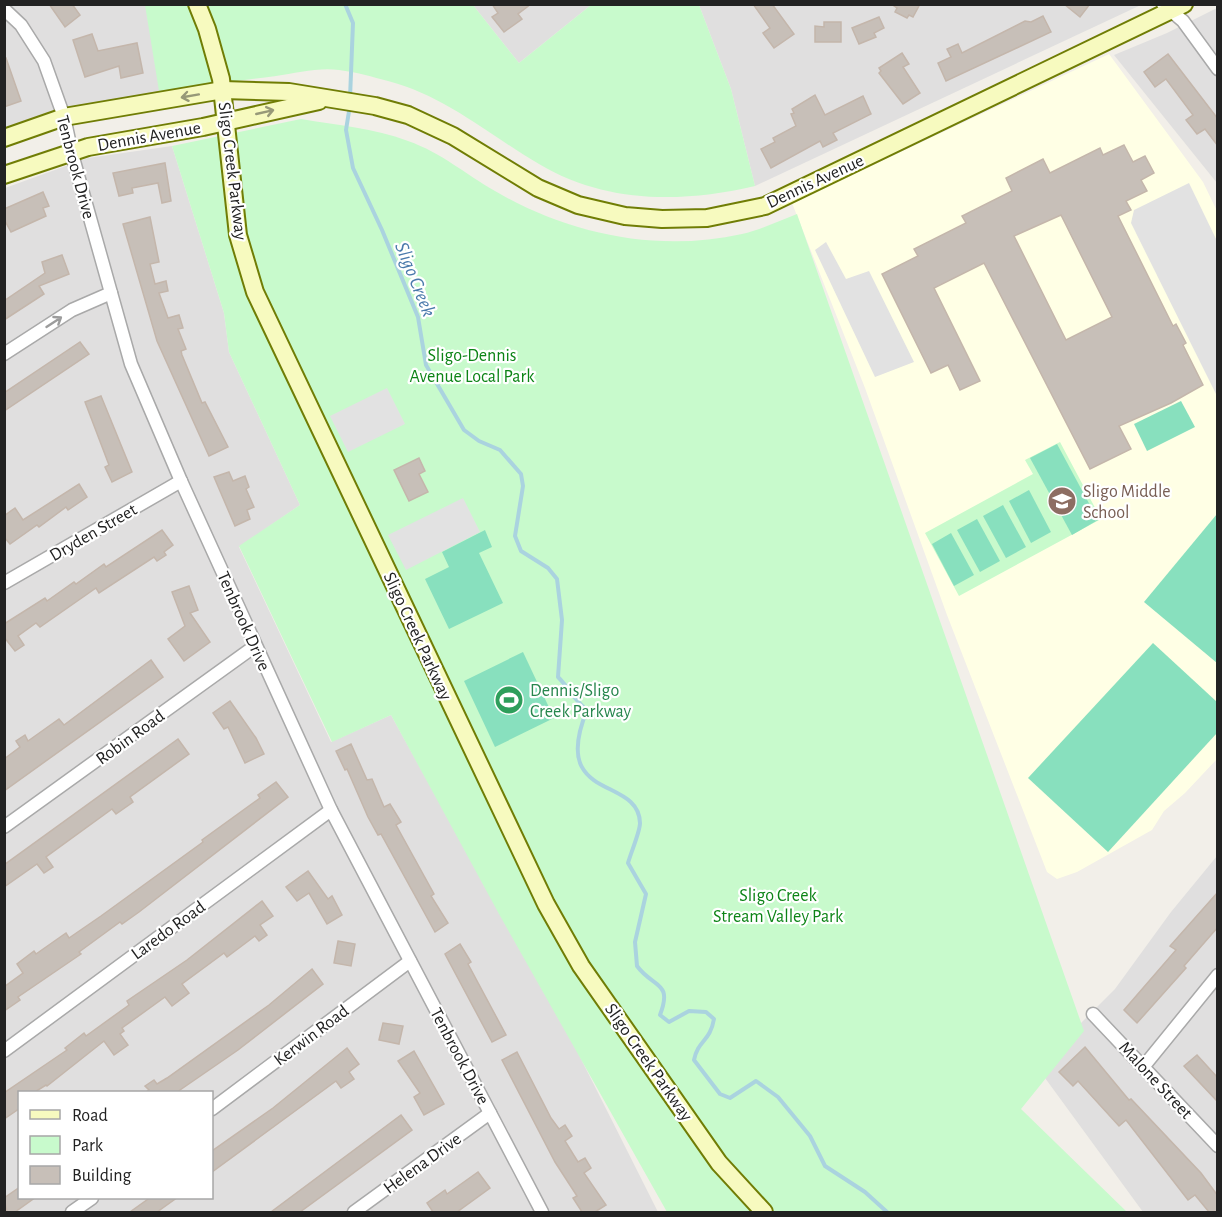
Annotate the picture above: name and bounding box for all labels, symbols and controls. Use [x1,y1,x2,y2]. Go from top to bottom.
one-way arrow [180,91,200,102]
street label: Sligo Creek Parkway [215,101,249,241]
one-way arrow [255,106,274,118]
street label: Tenbrook Drive [53,114,97,221]
street label: Dennis Avenue [96,119,202,155]
street label: Dennis Avenue [764,152,867,212]
water label: Sligo Creek [391,239,439,320]
one-way arrow [45,316,61,328]
park label: Sligo-Dennis Avenue Local Park [409,347,535,386]
place label: Sligo Middle School [1083,483,1171,522]
school or university icon: Sligo Middle School [1046,485,1078,517]
street label: Dryden Street [47,501,140,565]
street label: Tenbrook Drive [213,569,273,674]
street label: Sligo Creek Parkway [380,570,455,703]
place label: Dennis/Sligo Creek Parkway [530,682,632,721]
sports icon: Dennis/Sligo Creek Parkway [493,684,525,716]
street label: Robin Road [93,707,168,769]
park label: Sligo Creek Stream Valley Park [713,887,844,926]
street label: Laredo Road [128,898,209,964]
street label: Sligo Creek Parkway [601,1000,696,1125]
street label: Kerwin Road [271,1002,352,1070]
street label: Tenbrook Drive [426,1005,492,1108]
street label: Malone Street [1115,1039,1196,1123]
legend [18,1091,213,1199]
text: Road [72,1107,108,1125]
street label: Helena Drive [380,1130,465,1198]
text: Park [72,1137,104,1155]
text: Building [72,1167,132,1185]

